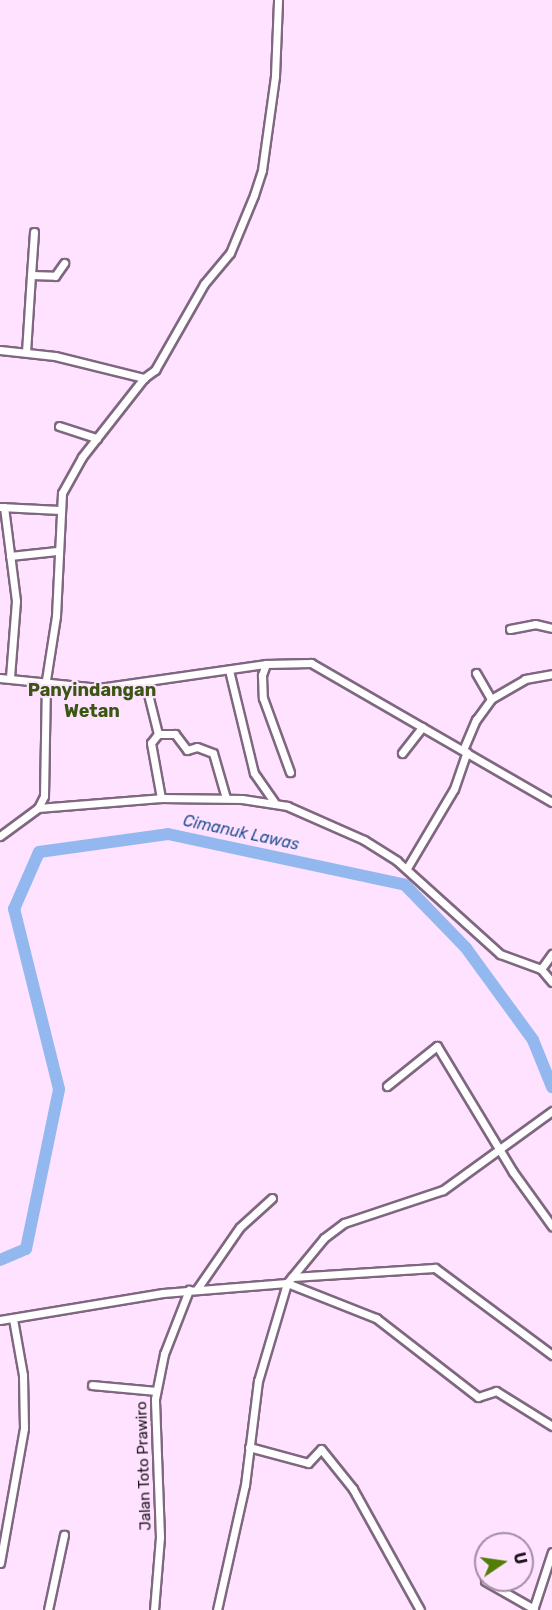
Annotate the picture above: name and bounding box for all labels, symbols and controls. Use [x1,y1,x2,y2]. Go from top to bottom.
district label: Panyindangan Wetan [28,680,156,722]
water label: Cimanuk Lawas [181,811,301,855]
street label: Jalan Toto Prawiro [133,1401,155,1531]
north arrow [474,1532,534,1592]
text: U [510,1550,531,1566]

